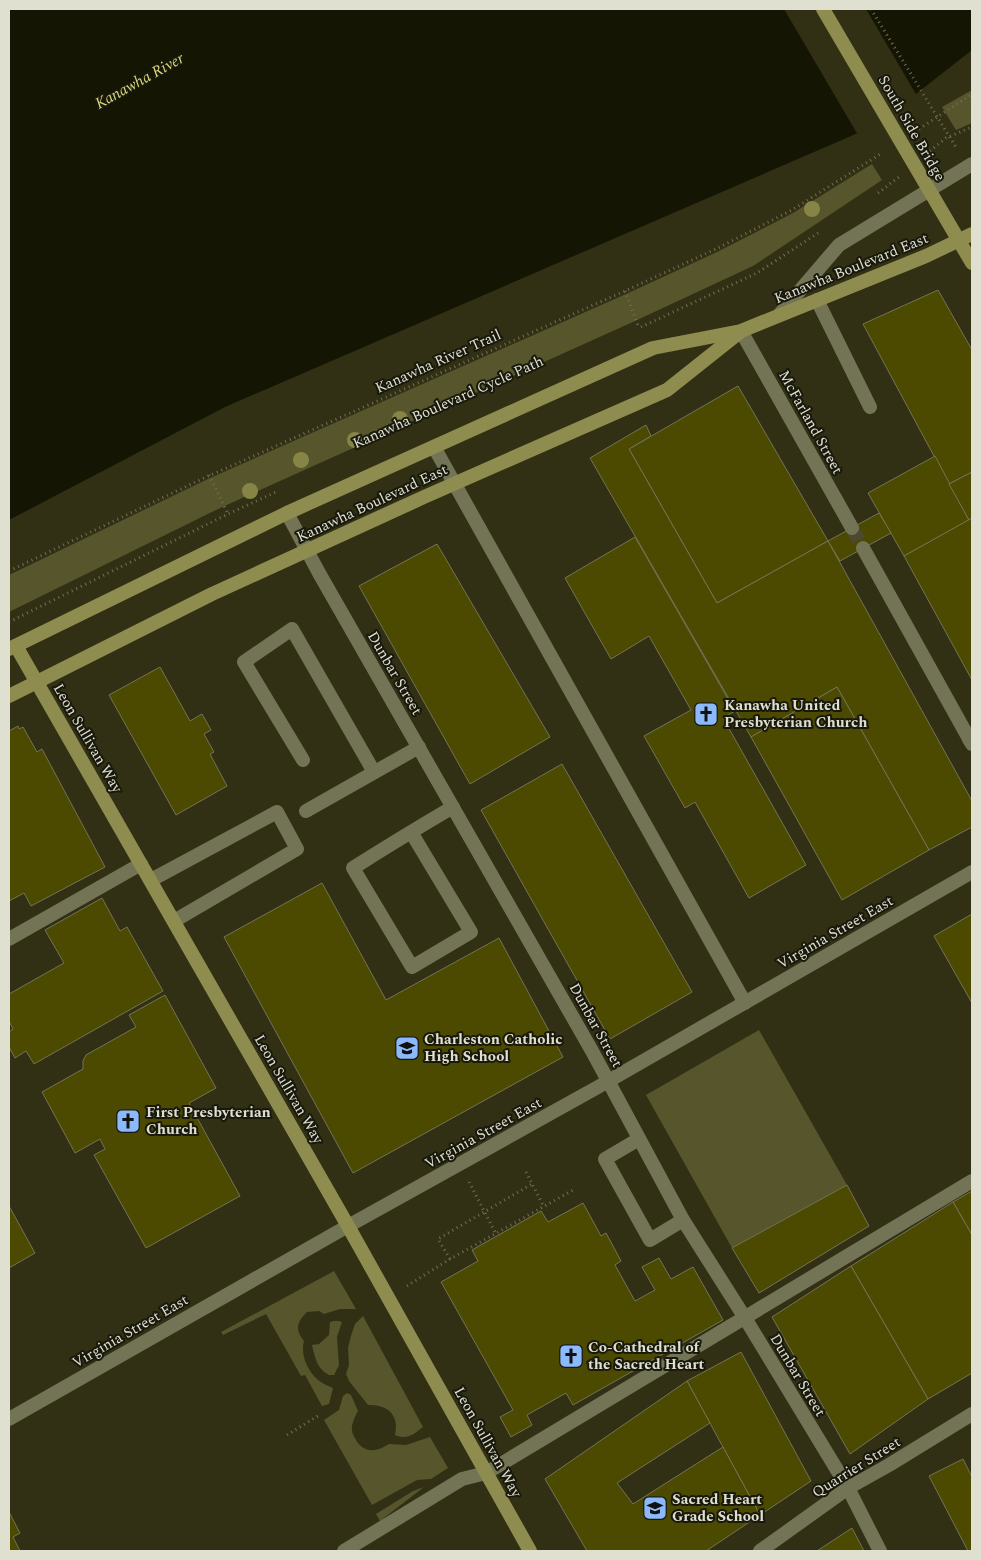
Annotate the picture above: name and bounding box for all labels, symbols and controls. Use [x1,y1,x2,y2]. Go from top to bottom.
water label: Kanawha River [90,46,189,115]
street label: South Side Bridge [872,71,951,185]
street label: Kanawha Boulevard East [771,227,932,310]
street label: Kanawha River Trail [371,323,505,400]
street label: Kanawha Boulevard Cycle Path [349,350,548,455]
street label: McFarland Street [772,366,849,478]
street label: Kanawha Boulevard East [293,458,452,549]
street label: Dunbar Street [361,627,428,719]
street label: Leon Sullivan Way [47,679,129,798]
place label: Kanawha United Presbyterian Church [724,694,867,734]
church icon: Kanawha United Presbyterian Church [693,701,719,727]
street label: Virginia Street East [773,890,898,975]
street label: Dunbar Street [563,979,628,1072]
place label: Charleston Catholic High School [424,1028,563,1068]
street label: Leon Sullivan Way [248,1030,330,1149]
school or university icon: Charleston Catholic High School [394,1035,420,1061]
street label: Virginia Street East [420,1092,546,1175]
place label: First Presbyterian Church [146,1101,271,1141]
church icon: First Presbyterian Church [115,1108,141,1134]
street label: Virginia Street East [68,1289,193,1374]
street label: Dunbar Street [764,1329,832,1421]
place label: Co-Cathedral of the Sacred Heart [588,1336,705,1376]
church icon: Co-Cathedral of the Sacred Heart [558,1343,584,1369]
street label: Leon Sullivan Way [448,1383,528,1502]
street label: Quarrier Street [807,1431,905,1504]
place label: Sacred Heart Grade School [672,1488,764,1528]
school or university icon: Sacred Heart Grade School [642,1495,668,1521]

